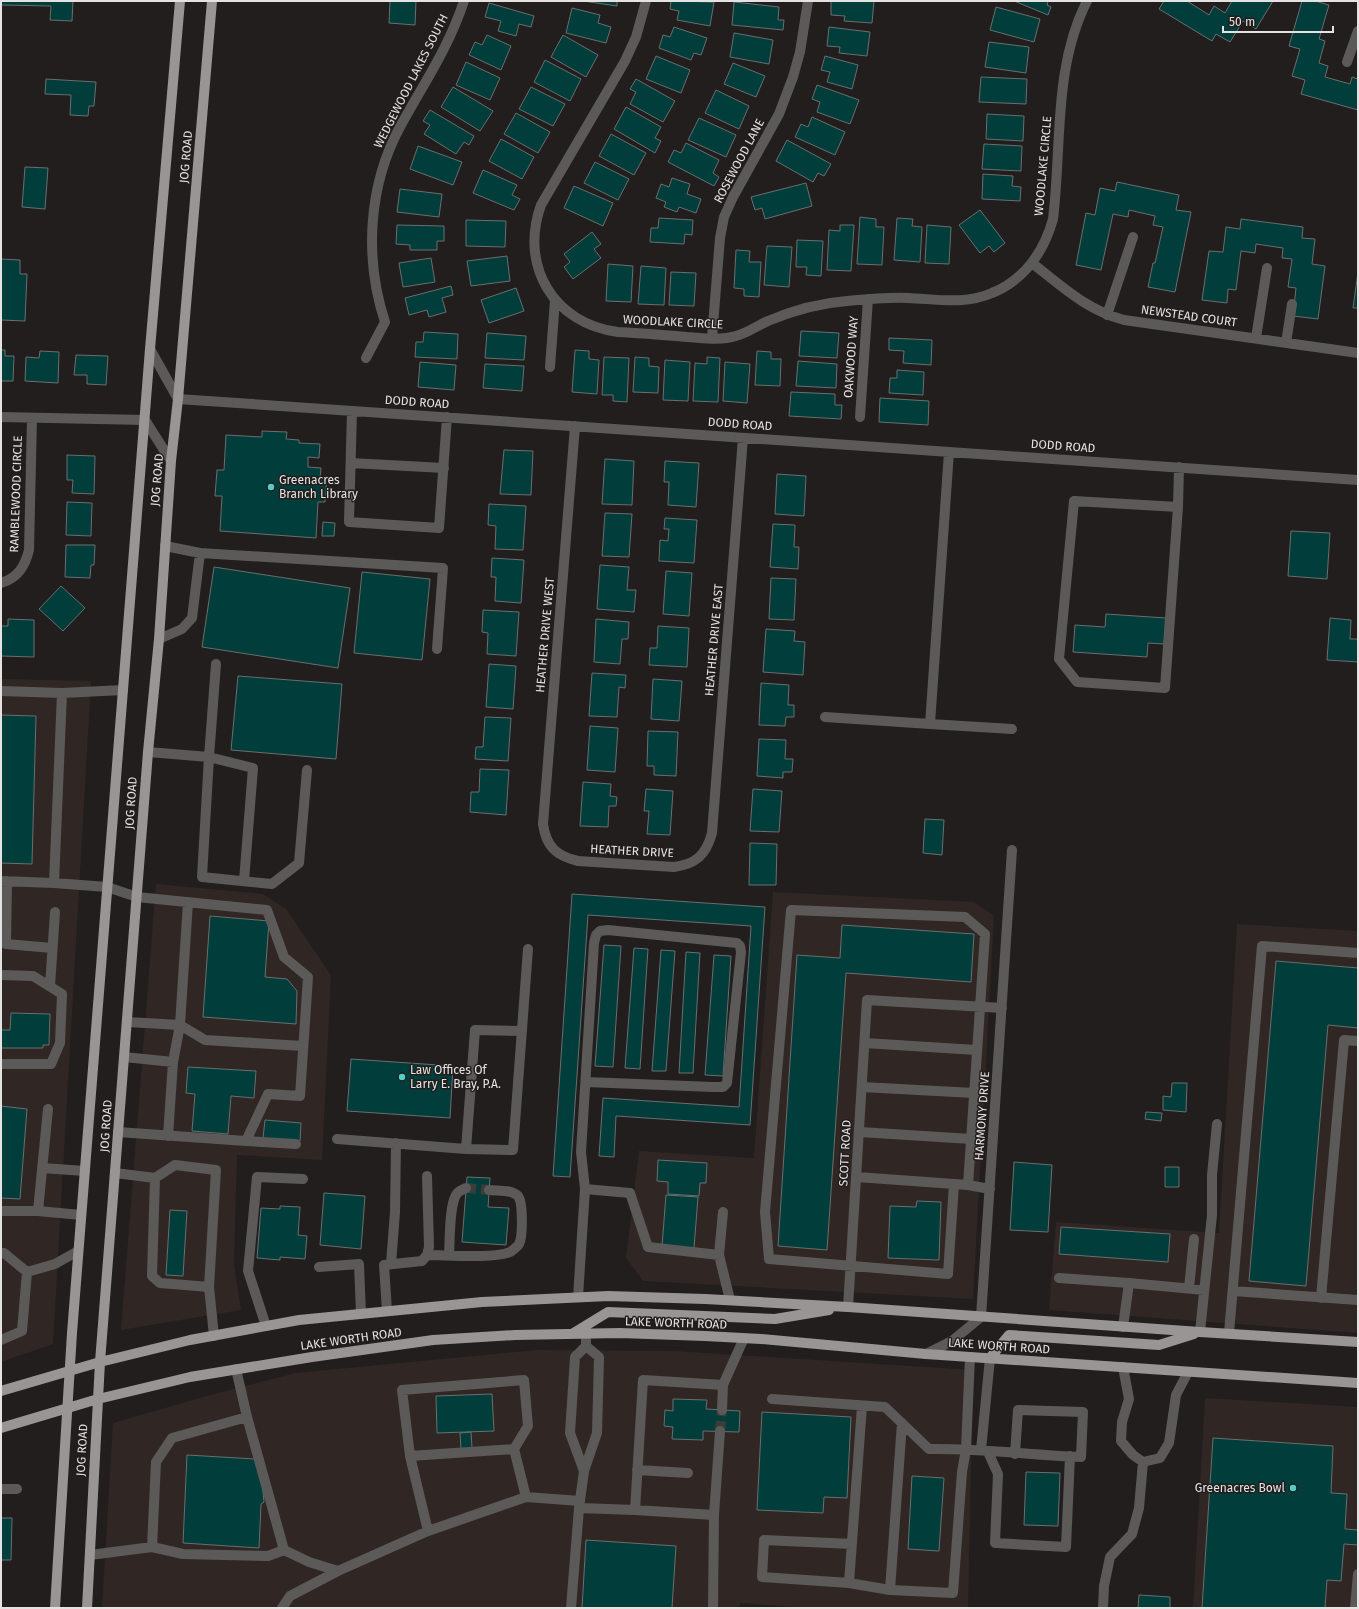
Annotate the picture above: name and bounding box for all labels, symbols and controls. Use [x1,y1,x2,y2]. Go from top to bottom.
scale bar [1223,8,1333,34]
street label: WEDGEWOOD LAKES SOUTH [371,12,451,150]
text: 50 m [1229,15,1255,29]
street label: WOODLAKE CIRCLE [1032,115,1054,217]
street label: ROSEWOOD LANE [711,117,767,205]
street label: JOG ROAD [177,130,195,184]
street label: NEWSTEAD COURT [1140,302,1239,330]
street label: WOODLAKE CIRCLE [623,312,723,332]
street label: OAKWOOD WAY [841,315,861,399]
street label: DODD ROAD [384,393,450,411]
street label: DODD ROAD [707,415,773,433]
street label: RAMBLEWOOD CIRCLE [7,435,25,553]
street label: DODD ROAD [1030,437,1096,455]
street label: JOG ROAD [148,453,166,507]
place label: Greenacres Branch Library [279,473,358,501]
marker: Greenacres Branch Library [266,482,276,492]
street label: HEATHER DRIVE WEST [533,576,557,693]
street label: HEATHER DRIVE EAST [702,582,726,697]
street label: JOG ROAD [122,776,140,830]
street label: HEATHER DRIVE [590,842,674,860]
place label: Law Offices Of Larry E. Bray, P.A. [410,1063,501,1091]
street label: HARMONY DRIVE [972,1071,992,1161]
marker: Law Offices Of Larry E. Bray, P.A. [397,1072,407,1082]
street label: JOG ROAD [97,1099,115,1153]
street label: SCOTT ROAD [836,1119,854,1187]
street label: LAKE WORTH ROAD [625,1314,728,1332]
street label: LAKE WORTH ROAD [299,1325,403,1353]
street label: LAKE WORTH ROAD [948,1335,1051,1357]
street label: JOG ROAD [74,1423,90,1477]
place label: Greenacres Bowl [1195,1481,1285,1495]
marker: Greenacres Bowl [1288,1483,1298,1493]

